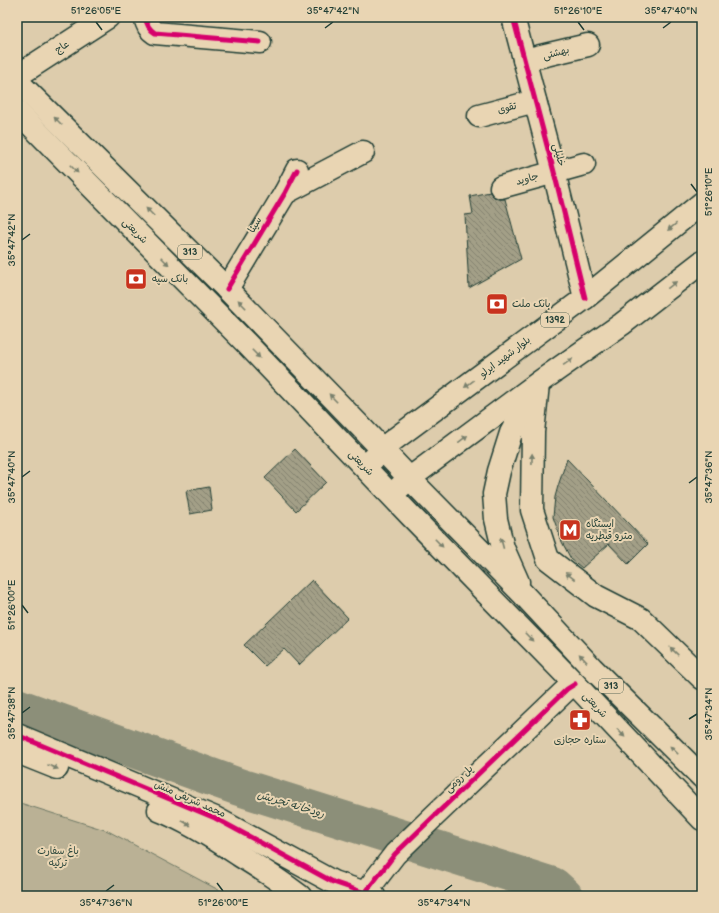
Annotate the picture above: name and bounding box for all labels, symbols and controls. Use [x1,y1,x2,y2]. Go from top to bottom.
text: 51°26'05"E [71,5,122,17]
text: 35°47'42"N [307,5,359,17]
text: 51°26'10"E [554,5,603,17]
text: 35°47'40"N [645,5,697,17]
street label: عاج [53,38,72,57]
street label: بهشتی [542,44,571,63]
street label: تقوی [496,100,518,116]
one-way arrow [53,116,63,126]
street label: خلیلی [549,142,568,168]
one-way arrow [69,164,79,174]
text: 51°26'10"E [703,167,715,216]
street label: جاوید [514,170,540,188]
one-way arrow [145,208,155,217]
text: 35°47'42"N [6,214,18,266]
street label: سینا [246,215,265,235]
street label: شریعتی [119,216,150,247]
one-way arrow [666,223,677,232]
road number: 313 [178,245,202,259]
one-way arrow [160,256,170,266]
bank icon: بانک سپه [123,266,149,292]
place label: بانک سپه [152,273,188,285]
one-way arrow [667,281,678,289]
bank icon: بانک ملت [484,291,510,317]
place label: بانک ملت [512,298,551,310]
one-way arrow [237,299,247,309]
road number: 1392 [541,313,569,327]
street label: بلوار شهید ایرلو [476,334,533,381]
one-way arrow [252,349,261,359]
one-way arrow [562,358,573,366]
one-way arrow [464,380,475,388]
one-way arrow [328,393,338,403]
one-way arrow [457,435,468,443]
street label: شریعتی [345,448,376,479]
text: 35°47'36"N [703,450,715,504]
text: 35°47'40"N [6,451,18,503]
one-way arrow [529,453,536,465]
metro station icon: ایستگاه مترو قیطریه [557,517,583,543]
place label: ایستگاه مترو قیطریه [586,518,633,542]
one-way arrow [499,537,505,550]
one-way arrow [434,538,443,548]
one-way arrow [564,572,575,580]
text: 51°26'00"E [6,579,18,630]
one-way arrow [524,632,534,642]
one-way arrow [669,646,679,656]
one-way arrow [578,653,587,663]
road number: 313 [599,679,623,693]
text: 35°47'38"N [6,687,18,739]
text: 35°47'34"N [703,687,715,741]
street label: شریعتی [579,690,610,721]
pharmacy icon: ستاره حجازی [567,707,593,733]
one-way arrow [616,728,626,738]
place label: ستاره حجازی [554,734,607,746]
one-way arrow [669,745,679,755]
street label: پل رومی [443,763,476,796]
one-way arrow [48,764,60,770]
street label: محمد شریفی منش [152,778,228,821]
water label: رودخانه تجریش [256,788,326,820]
one-way arrow [180,819,192,826]
park label: باغ سفارت ترکیه [37,845,79,869]
text: 35°47'36"N [79,897,133,909]
text: 51°26'00"E [198,897,249,909]
text: 35°47'34"N [417,897,471,909]

